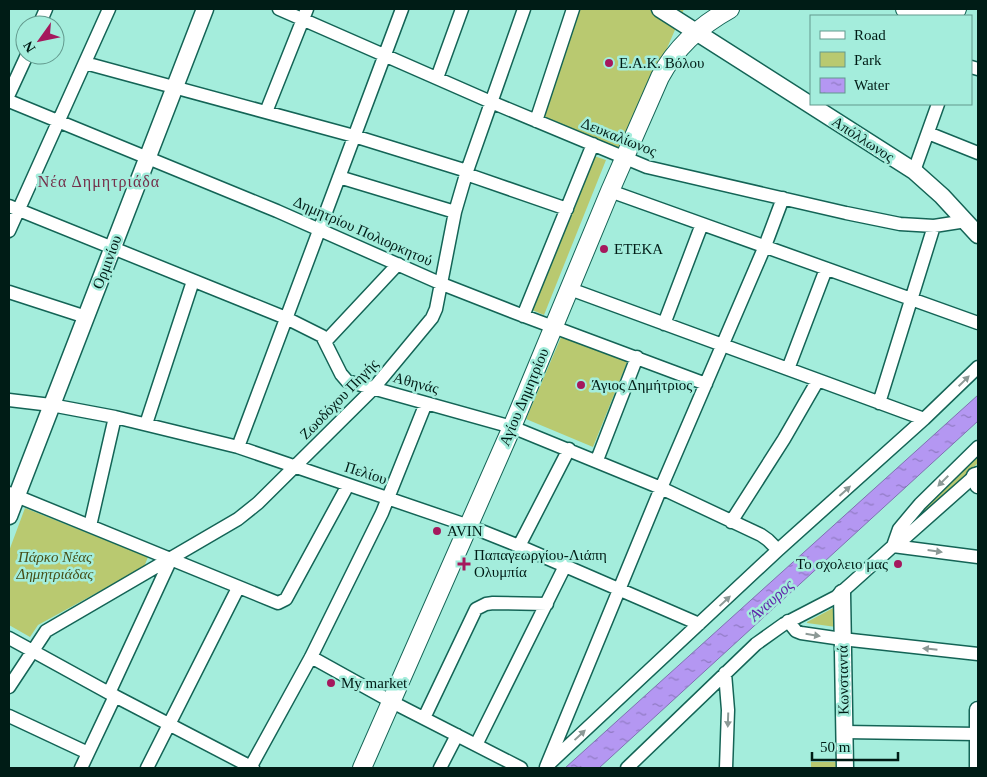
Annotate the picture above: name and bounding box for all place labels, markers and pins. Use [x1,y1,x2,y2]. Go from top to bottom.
place label: Ε.Α.Κ. Βόλου [619,55,705,71]
marker: Ε.Α.Κ. Βόλου [603,57,615,69]
place label: ΕΤΕΚΑ [614,241,663,257]
marker: ΕΤΕΚΑ [598,243,610,255]
place label: Άγιος Δημήτριος [591,377,692,393]
marker: Άγιος Δημήτριος [575,379,587,391]
place label: AVIN [447,523,483,539]
marker: AVIN [431,525,443,537]
place label: Παπαγεωργίου-Λιάπη Ολυμπία [474,547,607,580]
place label: Το σχολειο μας [796,556,888,572]
marker: Παπαγεωργίου-Λιάπη Ολυμπία [458,558,470,570]
marker: Το σχολειο μας [892,558,904,570]
place label: My market [341,675,408,691]
marker: My market [325,677,337,689]

